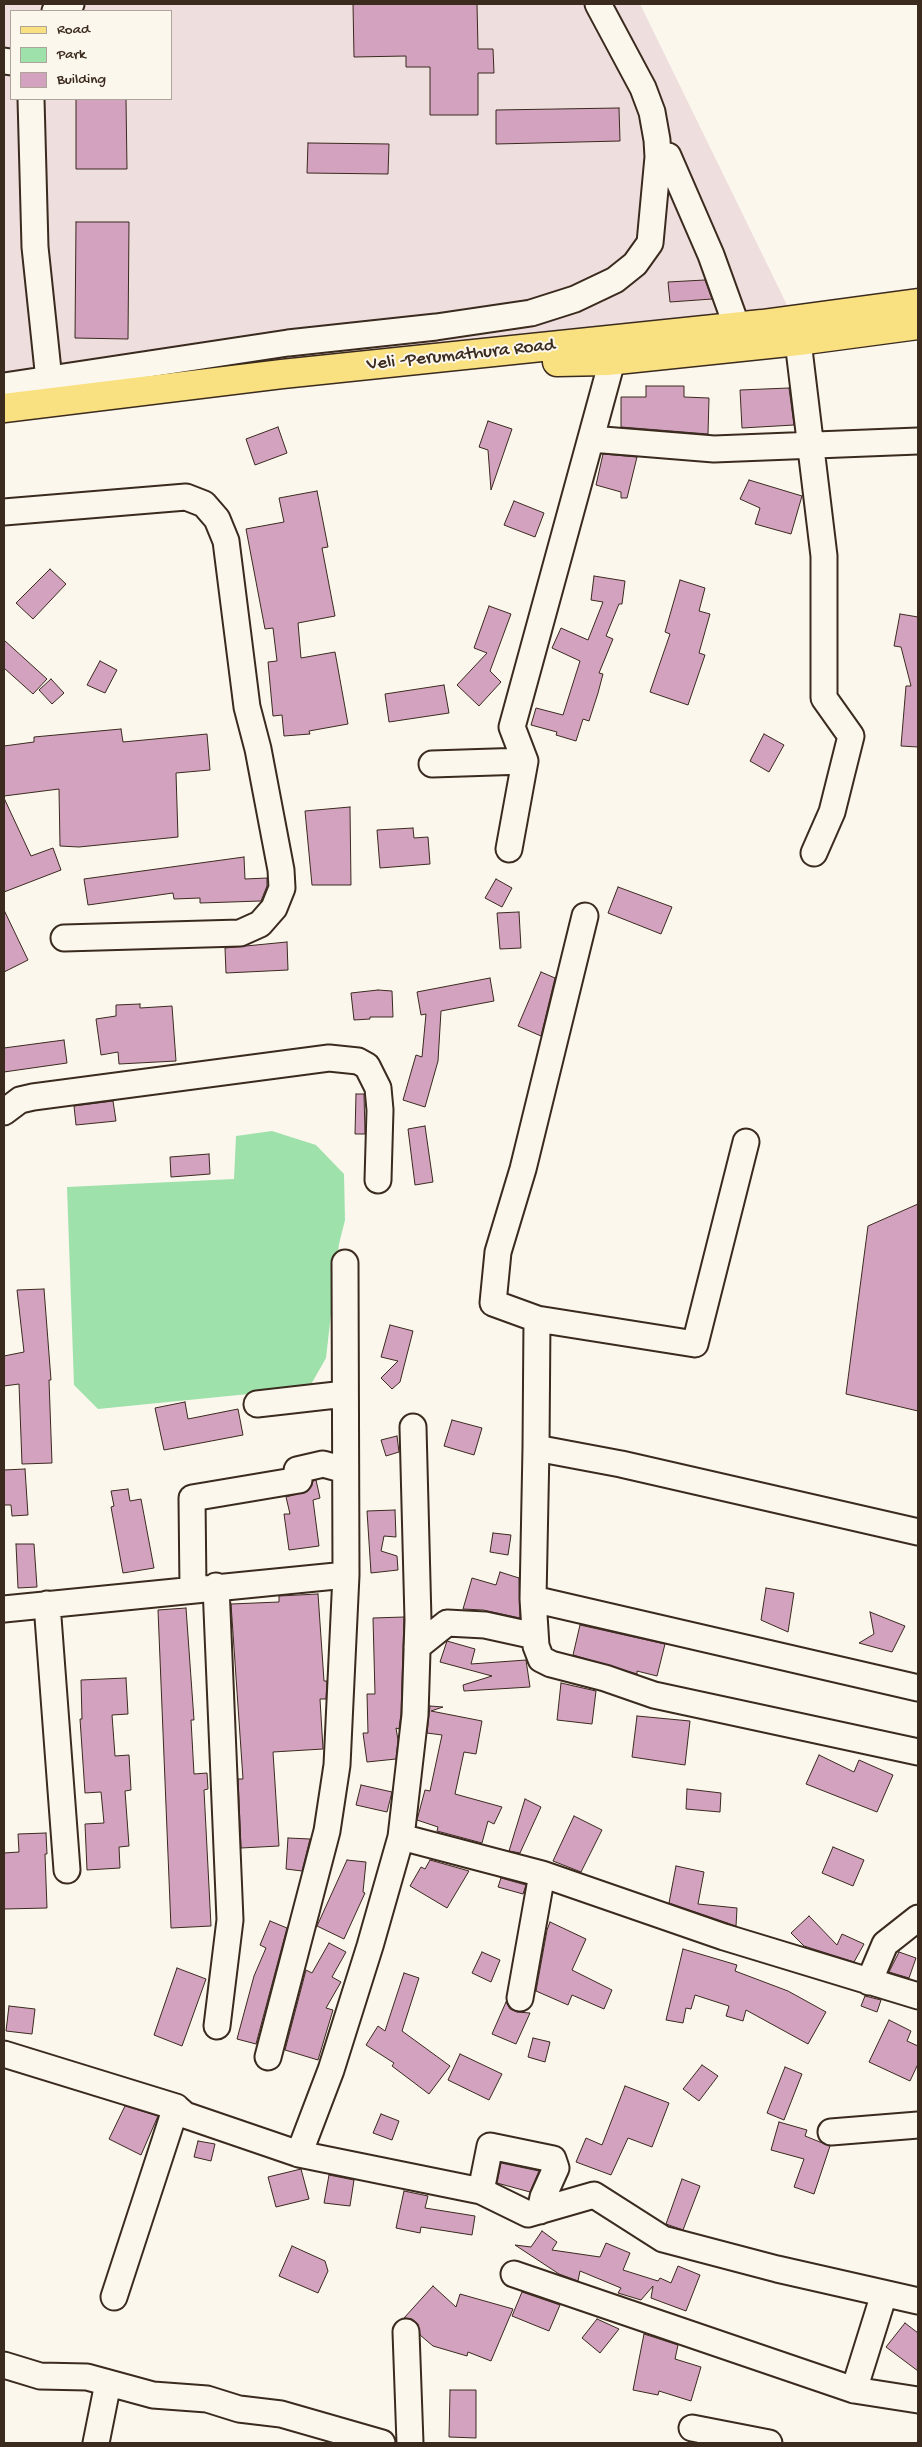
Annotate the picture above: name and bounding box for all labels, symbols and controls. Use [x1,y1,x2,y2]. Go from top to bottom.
legend [10,10,172,100]
text: Road [57,21,90,39]
text: Park [57,46,86,64]
text: Building [57,71,106,89]
street label: Veli -Perumathura Road [366,335,556,377]

